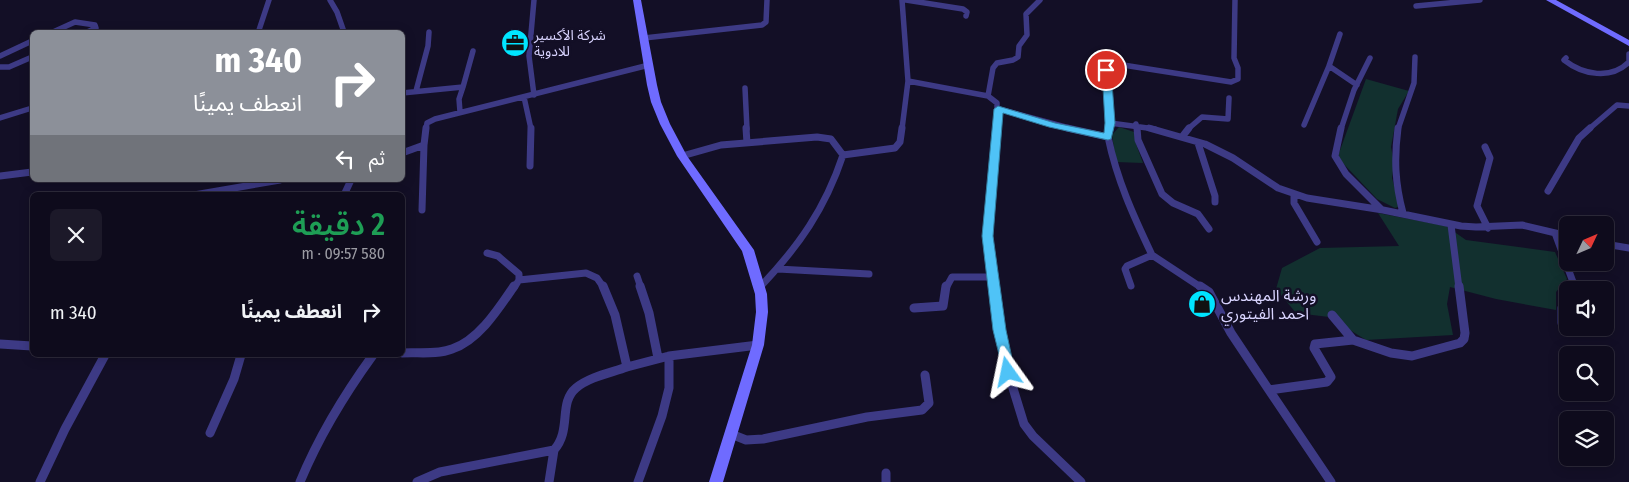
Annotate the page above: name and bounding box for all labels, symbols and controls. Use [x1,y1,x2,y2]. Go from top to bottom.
place label: شركة الأكسير للادوية [533,27,606,60]
office icon: شركة الأكسير للادوية [500,28,530,58]
text: 340 m [214,39,302,81]
pin [1085,49,1127,91]
icon: right [320,50,385,115]
icon: arrive [1092,56,1120,84]
text: انعطف يمينًا [193,90,302,117]
icon: left [331,145,359,173]
text: ثم [369,147,385,170]
text: 2 دقيقة [292,207,385,243]
button: close [50,209,102,261]
north arrow [1559,216,1614,271]
map controls [1559,216,1614,466]
text: 580 m · 09:57 [301,244,385,263]
button: sound [1559,281,1614,336]
place label: ورشة المهندس احمد الفيتوري [1221,286,1316,326]
shop icon: ورشة المهندس احمد الفيتوري [1187,289,1217,319]
icon: right [357,298,385,326]
text: انعطف يمينًا [241,300,342,323]
text: 340 m [50,301,97,324]
position arrow [981,345,1033,397]
button: search [1559,346,1614,401]
button: layers [1559,411,1614,466]

